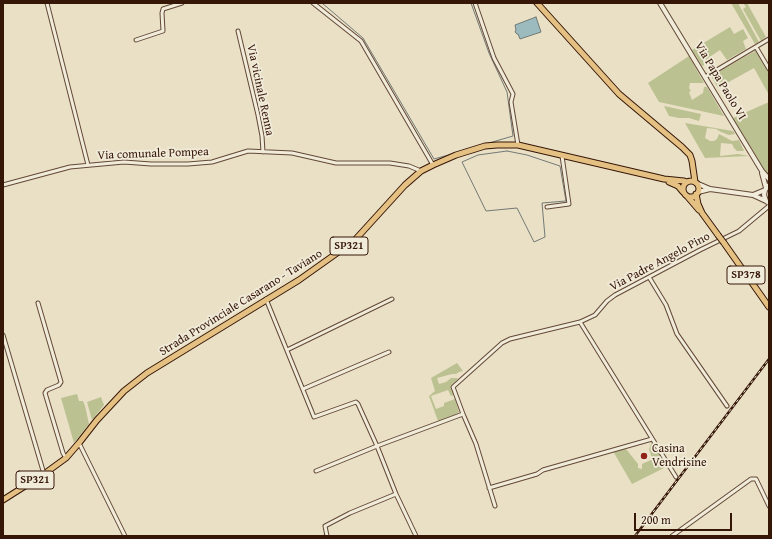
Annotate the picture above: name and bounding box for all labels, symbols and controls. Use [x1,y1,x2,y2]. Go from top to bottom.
street label: Via Papa Paolo VI [691,39,749,123]
street label: Via vicinale Renna [243,43,277,137]
street label: Via comunale Pompea [97,145,209,163]
street label: Via Padre Angelo Pino [607,229,713,295]
road number: SP321 [330,237,368,255]
street label: Strada Provinciale Casarano - Taviano [157,247,325,359]
road number: SP378 [727,266,765,284]
place label: Casina Vendrisine [652,442,707,470]
marker: Casina Vendrisine [639,451,649,461]
road number: SP321 [16,471,54,489]
scale bar [636,505,734,531]
text: 200 m [641,511,671,528]

